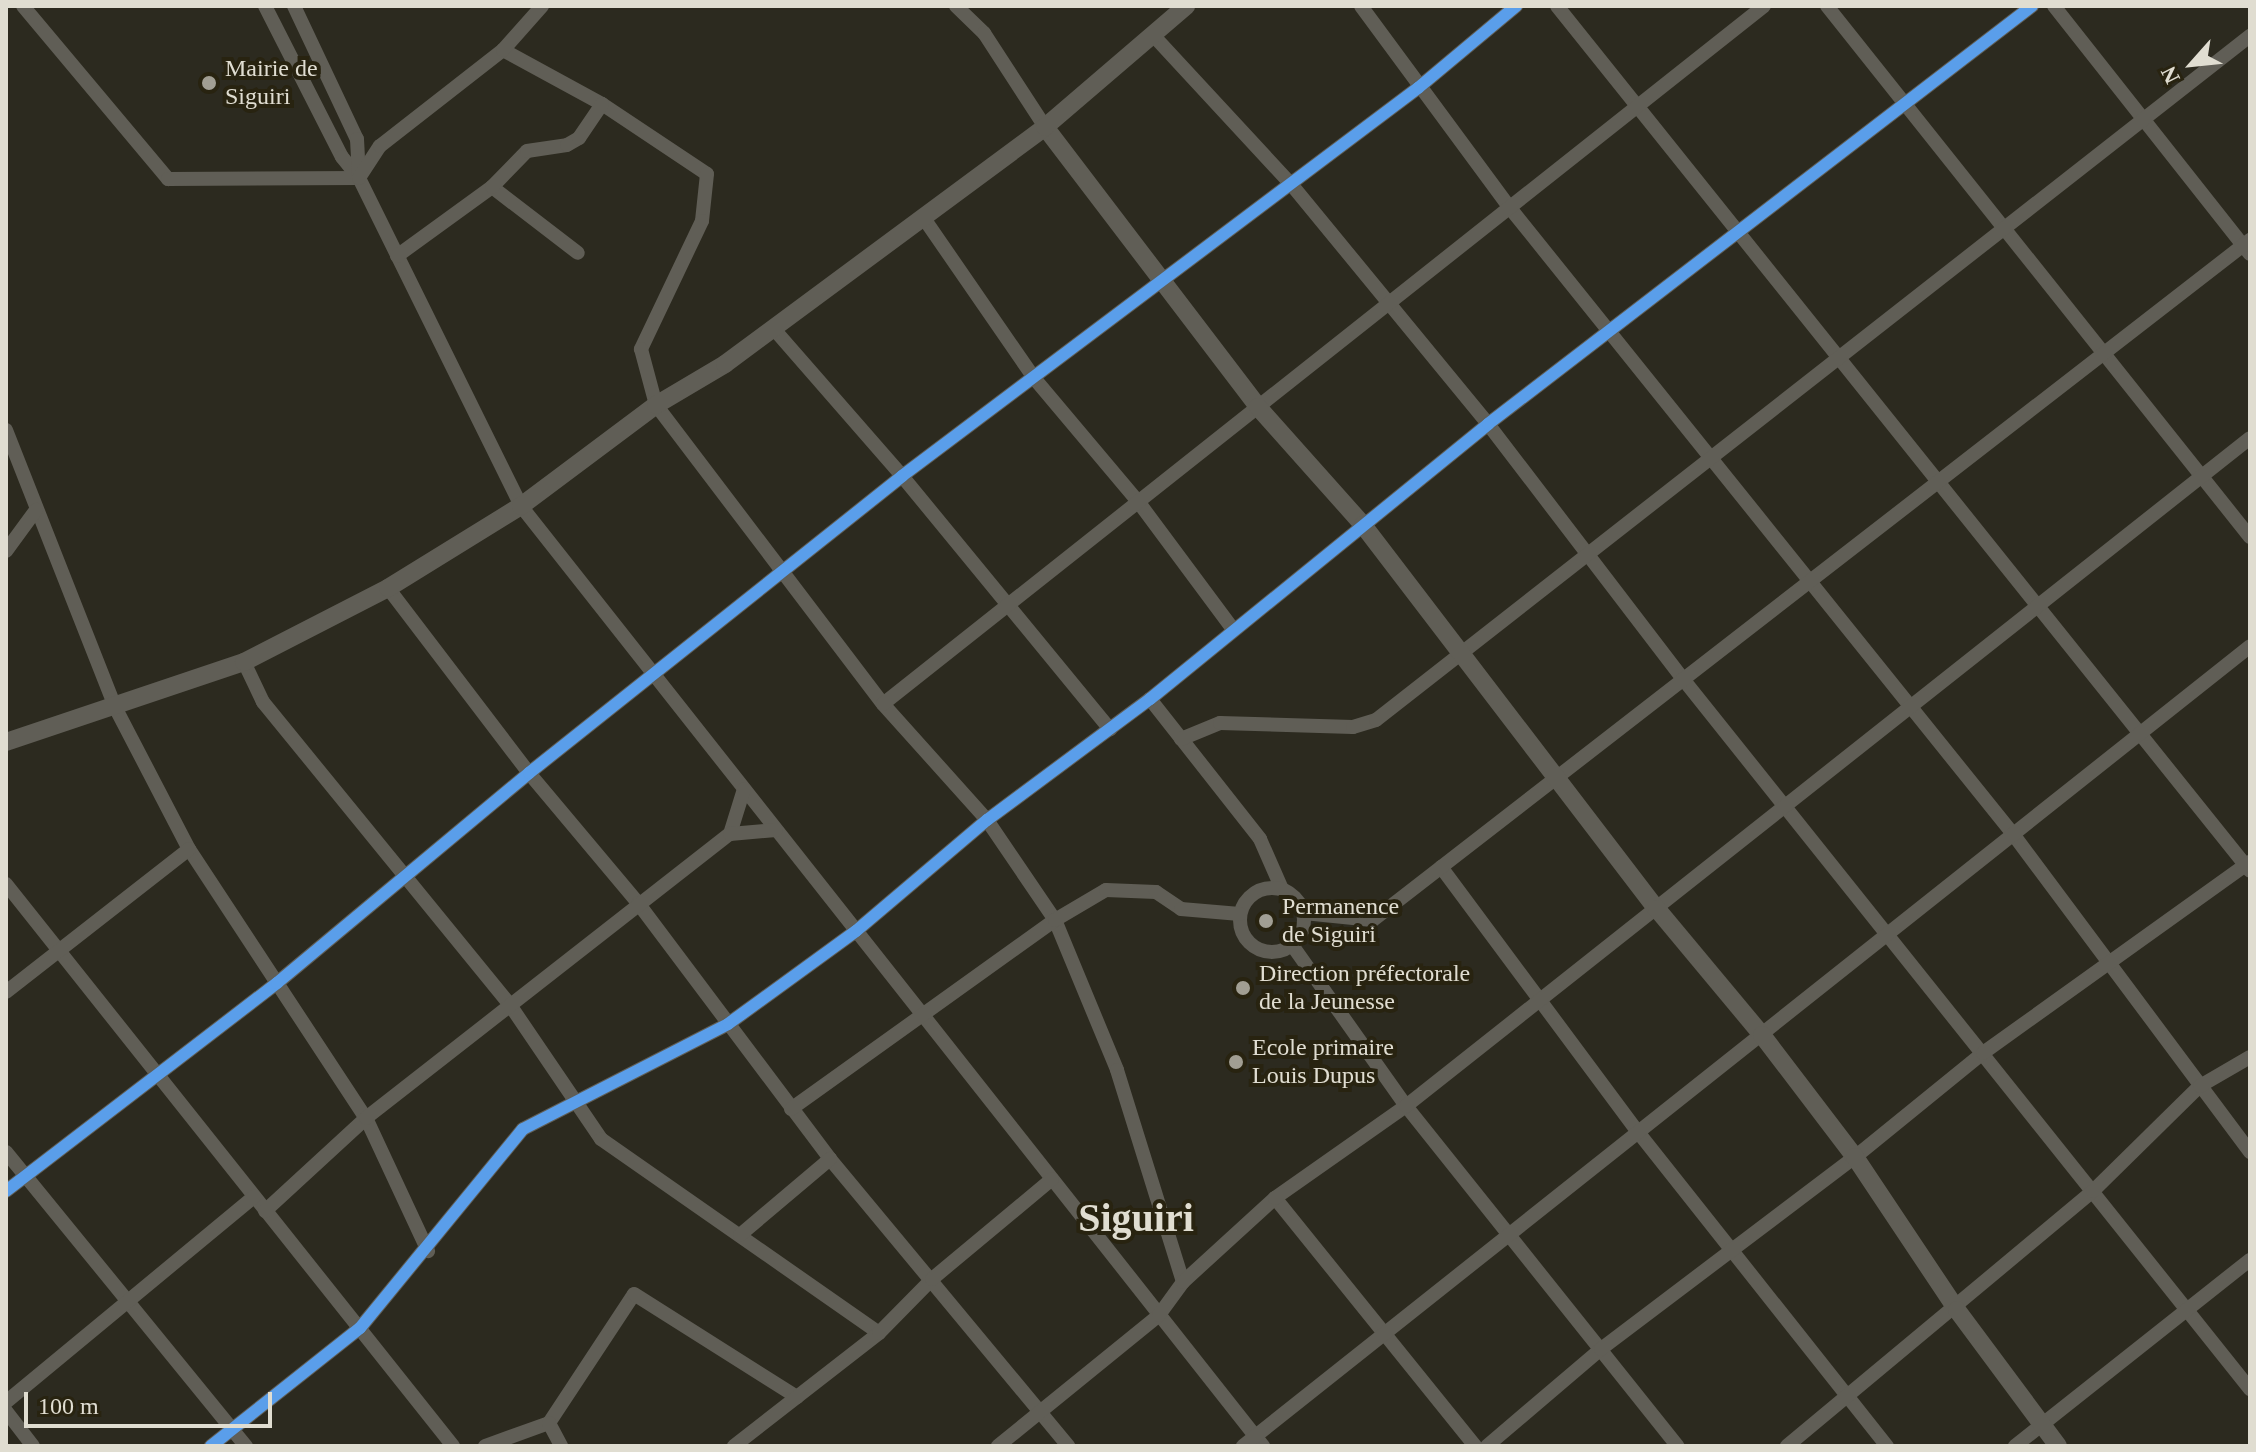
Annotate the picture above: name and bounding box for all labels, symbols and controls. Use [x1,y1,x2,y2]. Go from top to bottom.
north arrow [2152,24,2232,104]
place label: Mairie de Siguiri [225,55,318,111]
text: N [2155,62,2185,88]
marker: Mairie de Siguiri [200,74,218,92]
place label: Permanence de Siguiri [1282,893,1399,949]
marker: Permanence de Siguiri [1257,912,1275,930]
place label: Direction préfectorale de la Jeunesse [1259,960,1470,1016]
marker: Direction préfectorale de la Jeunesse [1234,979,1252,997]
place label: Ecole primaire Louis Dupus [1252,1034,1394,1090]
marker: Ecole primaire Louis Dupus [1227,1053,1245,1071]
district label: Siguiri [1078,1194,1194,1242]
scale bar [28,1376,276,1426]
text: 100 m [38,1393,99,1419]

